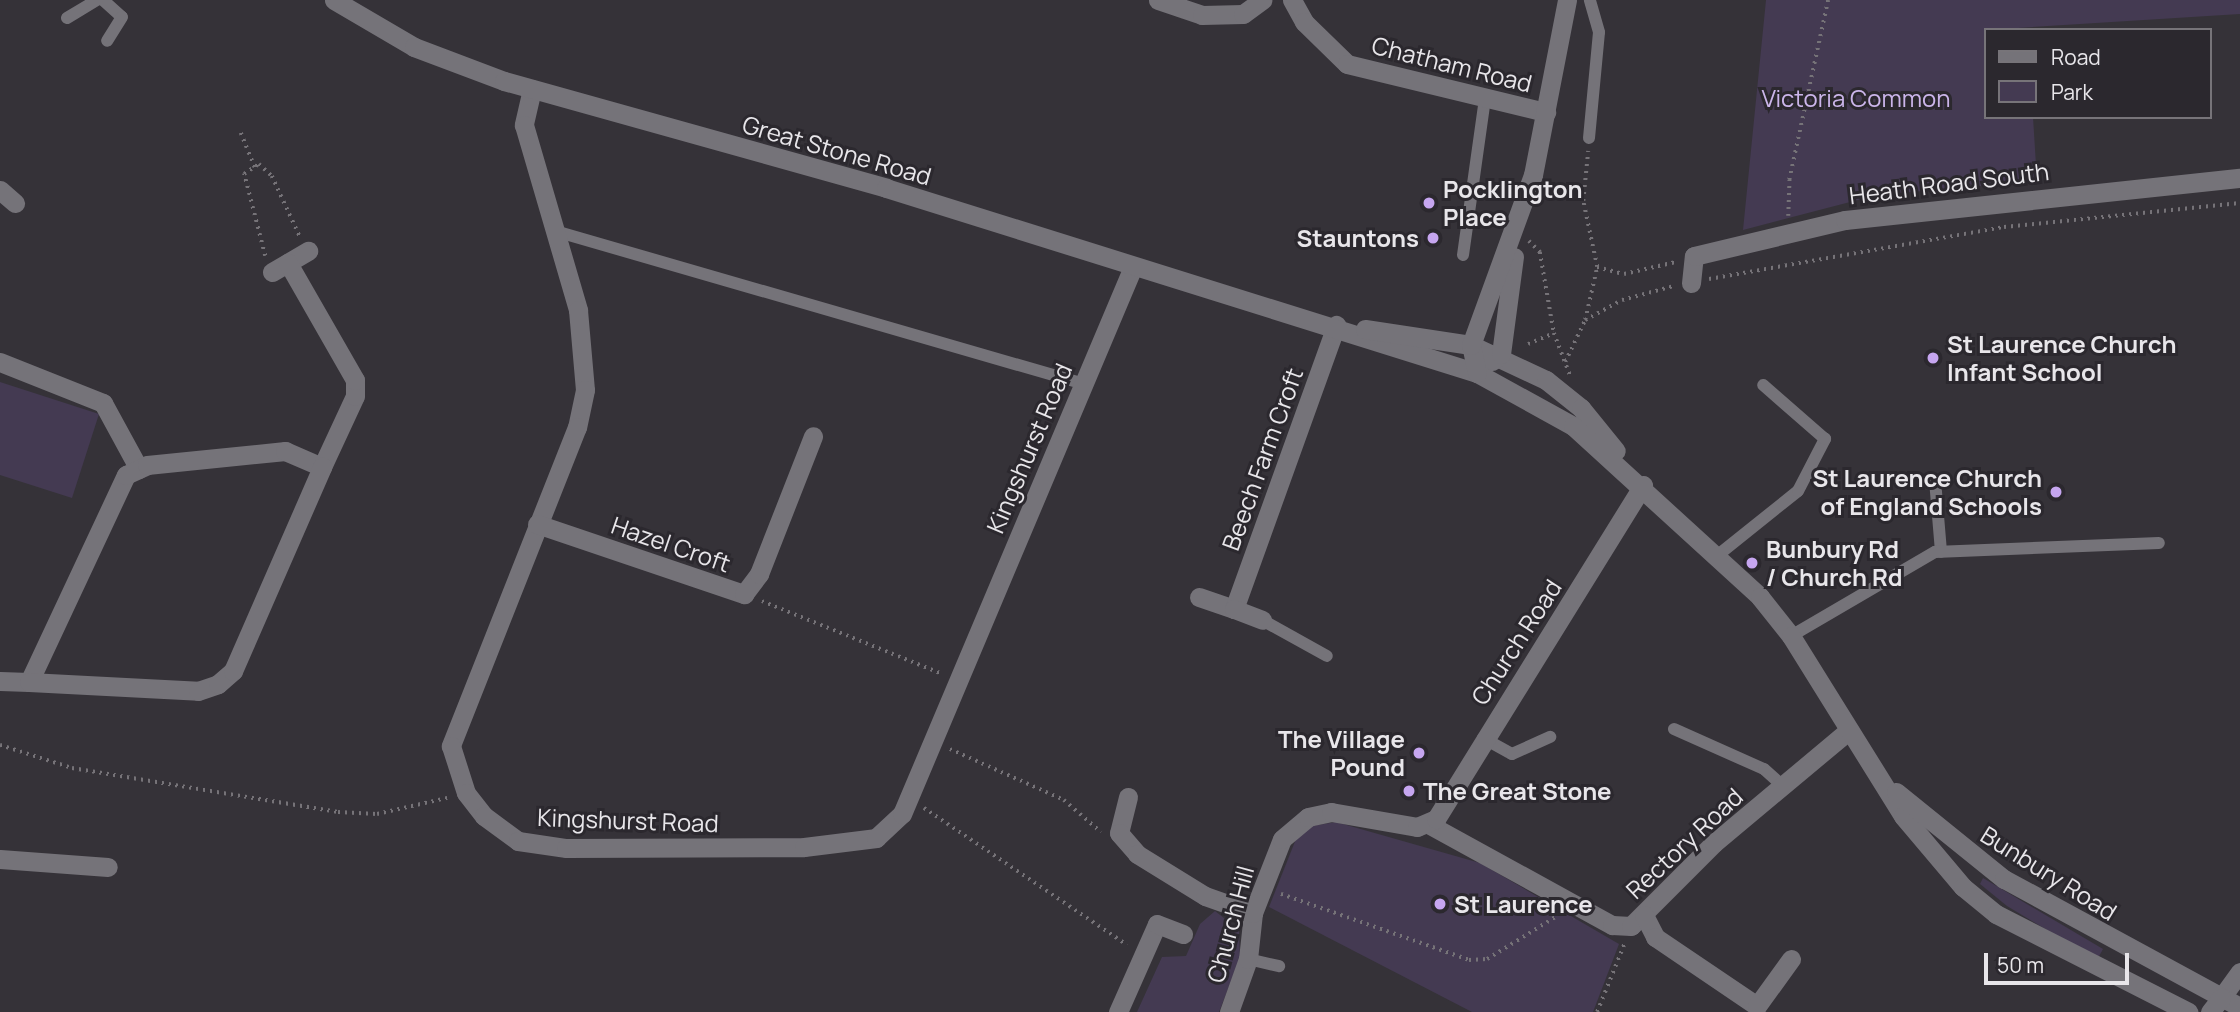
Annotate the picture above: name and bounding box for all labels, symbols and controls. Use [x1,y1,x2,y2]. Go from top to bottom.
legend [1984,28,2212,119]
street label: Chatham Road [1369,30,1535,98]
text: Road [2051,43,2101,71]
text: Park [2051,78,2093,106]
park label: Victoria Common [1761,84,1951,112]
street label: Great Stone Road [739,109,935,191]
street label: Heath Road South [1847,156,2051,210]
place label: Pocklington Place [1443,175,1583,231]
marker: Pocklington Place [1421,195,1437,211]
place label: Stauntons [1296,224,1419,252]
marker: Stauntons [1425,230,1441,246]
place label: St Laurence Church Infant School [1947,330,2176,386]
marker: St Laurence Church Infant School [1925,350,1941,366]
street label: Kingshurst Road [980,359,1078,537]
street label: Beech Farm Croft [1216,364,1308,554]
place label: St Laurence Church of England Schools [1813,464,2042,520]
marker: St Laurence Church of England Schools [2048,484,2064,500]
street label: Hazel Croft [608,510,734,578]
place label: Bunbury Rd / Church Rd [1766,535,1903,591]
marker: Bunbury Rd / Church Rd [1744,555,1760,571]
street label: Church Road [1465,574,1567,710]
place label: The Village Pound [1278,725,1405,781]
marker: The Village Pound [1411,745,1427,761]
place label: The Great Stone [1423,777,1612,805]
street label: Rectory Road [1620,782,1748,904]
marker: The Great Stone [1401,783,1417,799]
street label: Kingshurst Road [537,802,719,838]
street label: Bunbury Road [1976,820,2122,926]
street label: Church Hill [1201,862,1259,986]
place label: St Laurence [1454,890,1593,918]
marker: St Laurence [1432,896,1448,912]
scale bar [1988,939,2133,983]
text: 50 m [1997,951,2044,979]

